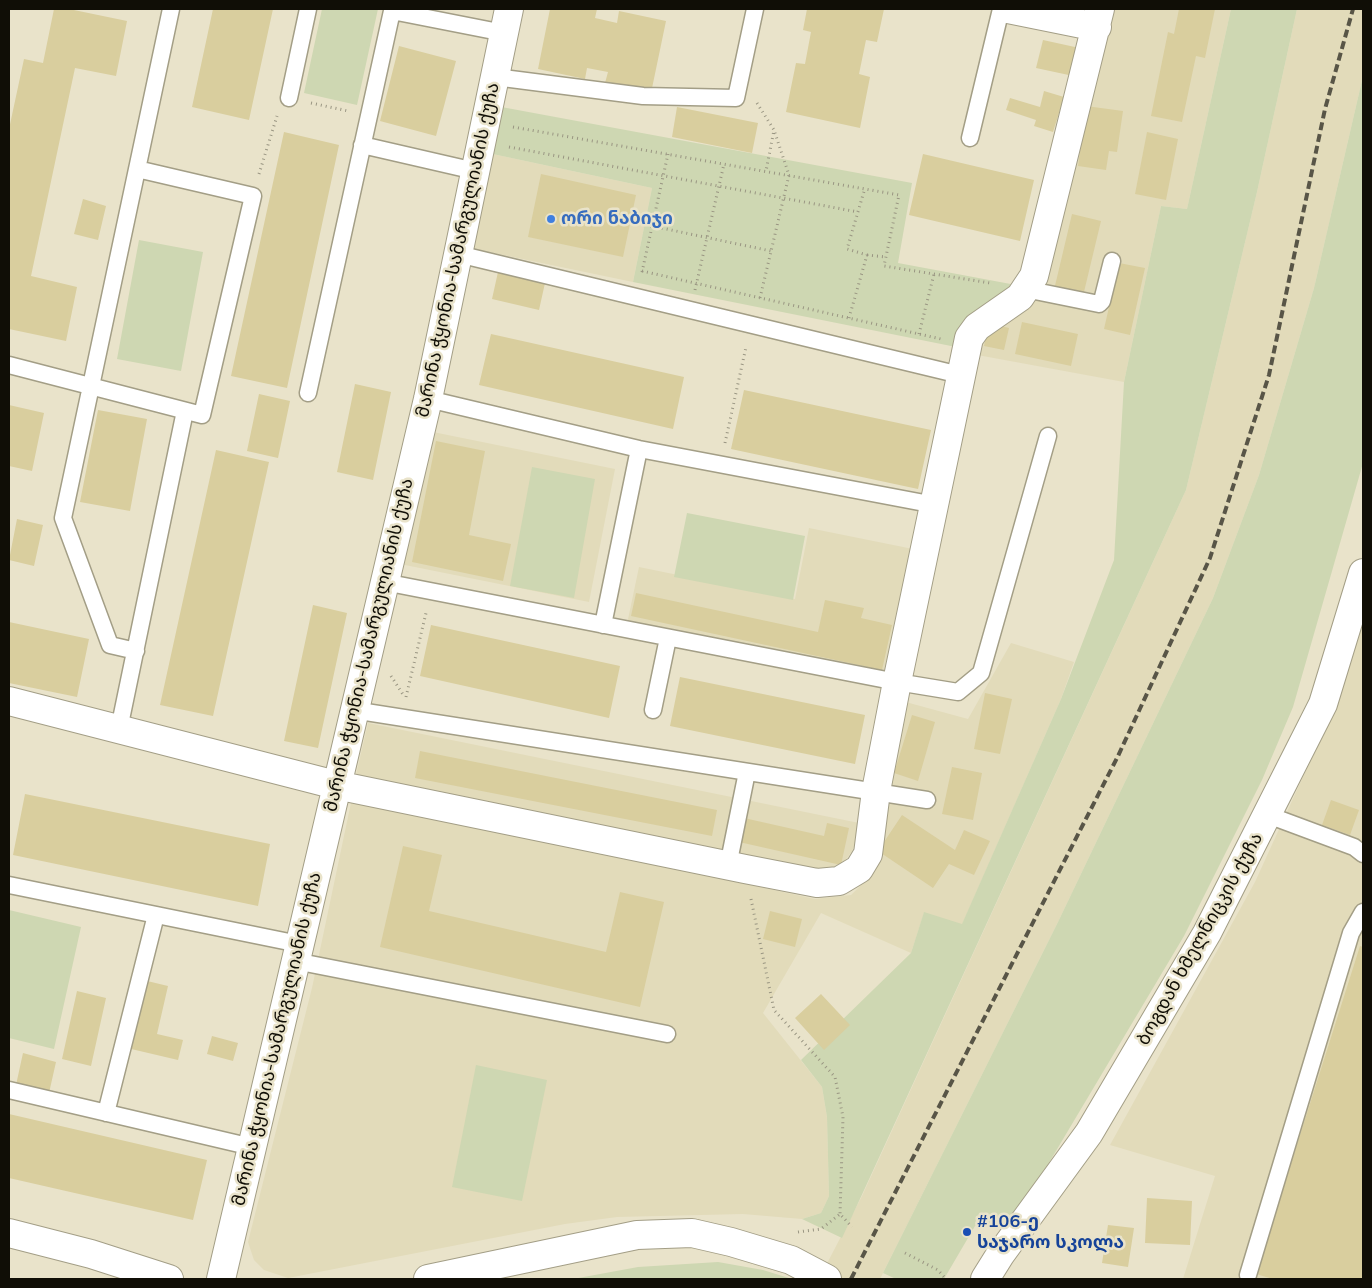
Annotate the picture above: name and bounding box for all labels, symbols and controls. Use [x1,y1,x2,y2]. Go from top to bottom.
street label: მარინა ჭყონია-სამარგულიანის ქუჩა [412,81,504,419]
place label: ორი ნაბიჯი [561,208,673,230]
marker: ორი ნაბიჯი [545,213,557,225]
street label: მარინა ჭყონია-სამარგულიანის ქუჩა [320,476,418,814]
street label: ბოგდან ხმელნიცკის ქუჩა [1132,829,1268,1049]
street label: მარინა ჭყონია-სამარგულიანის ქუჩა [228,870,326,1208]
place label: #106-ე საჯარო სკოლა [977,1211,1124,1254]
marker: #106-ე საჯარო სკოლა [961,1226,973,1238]

